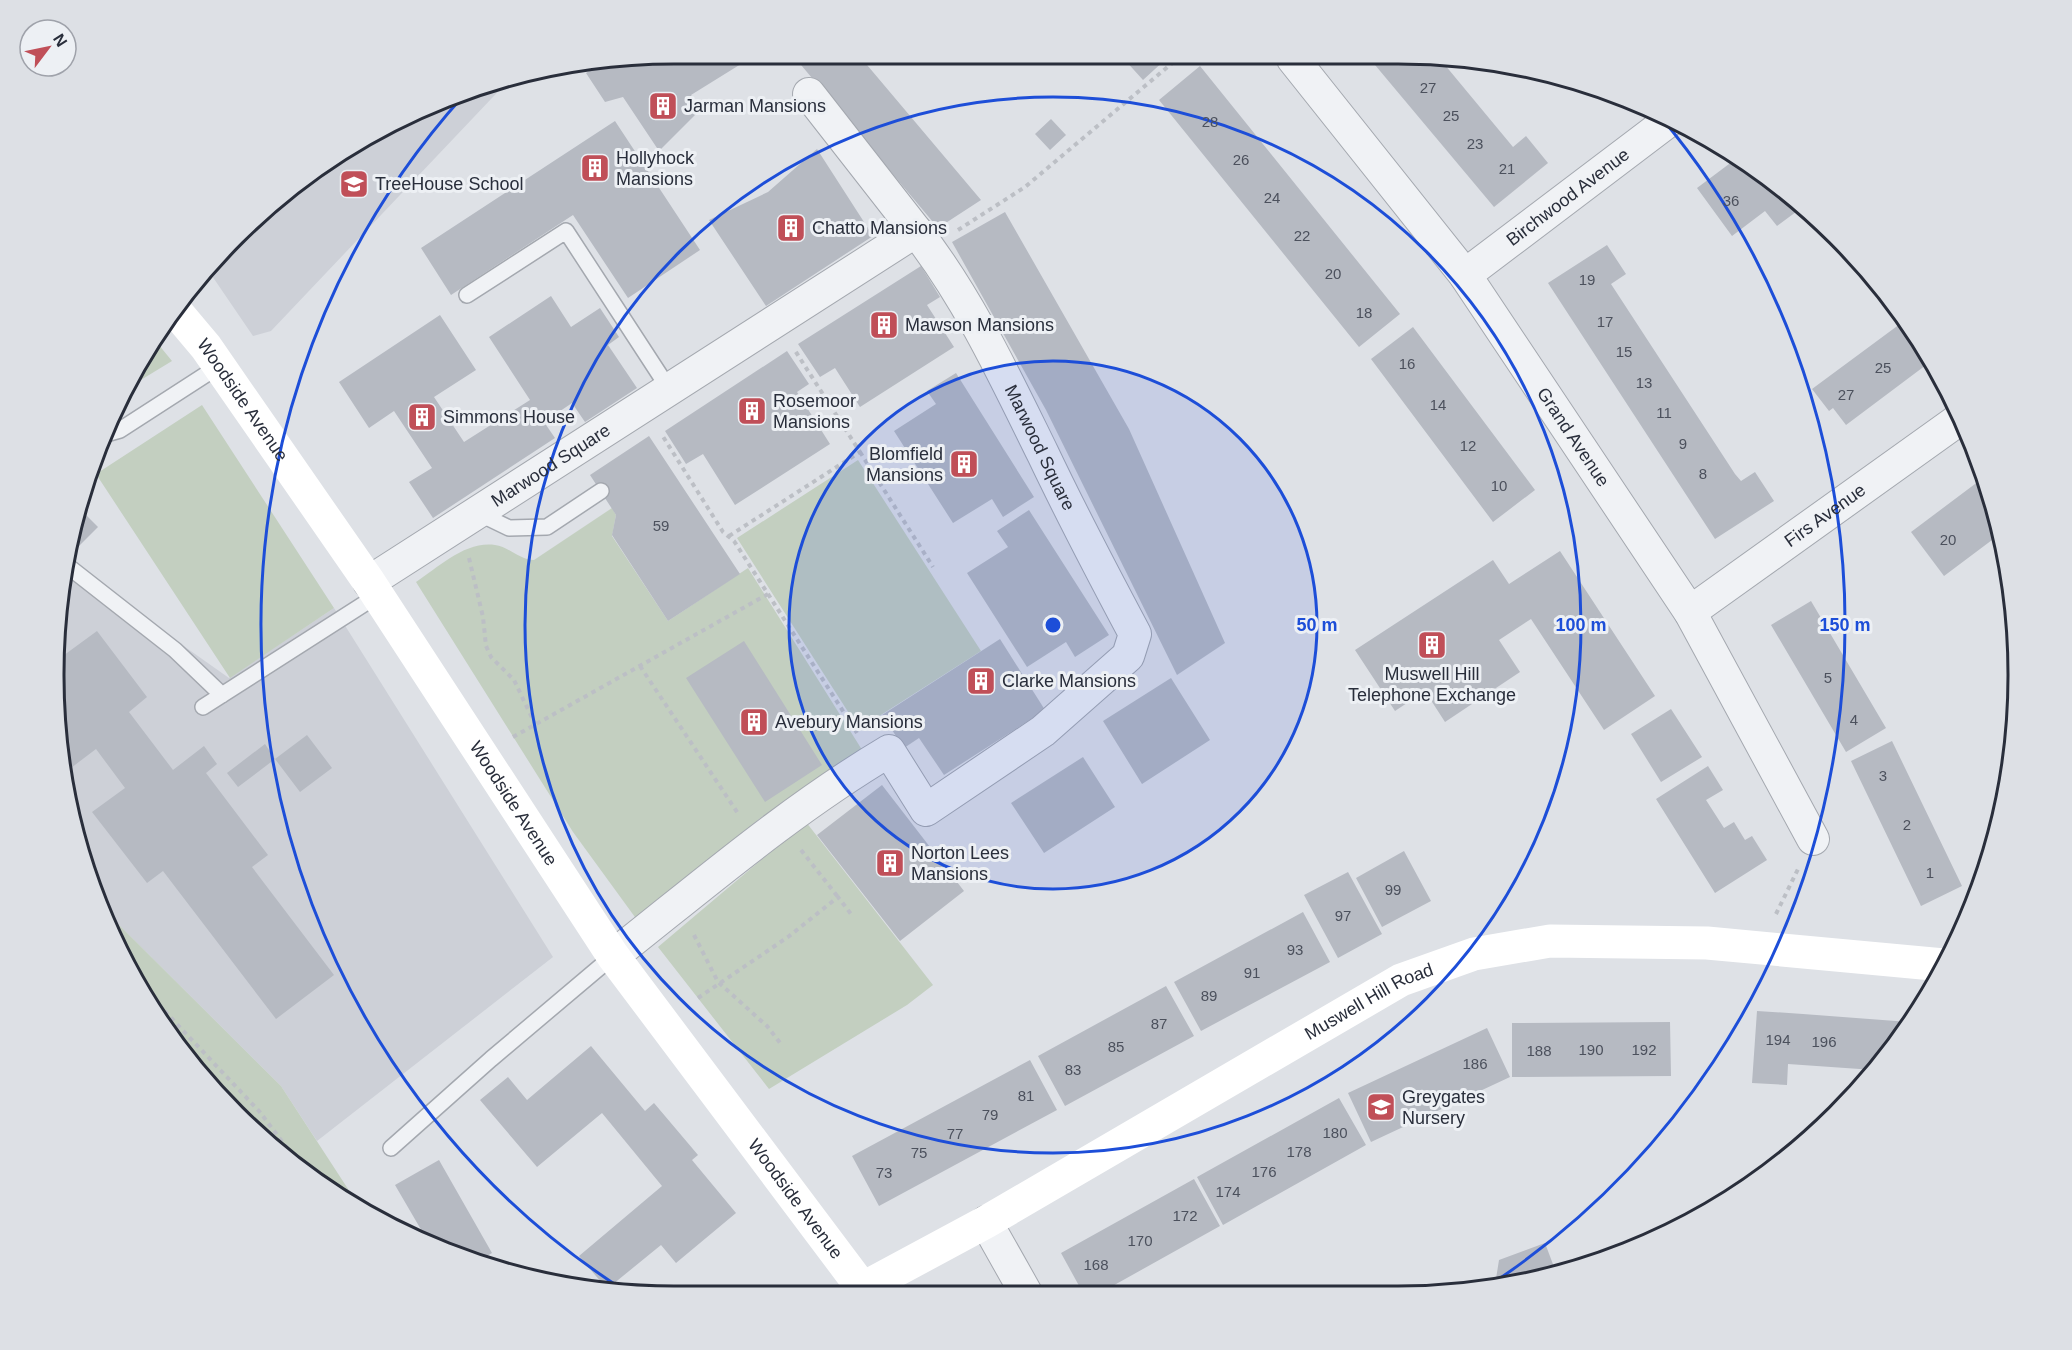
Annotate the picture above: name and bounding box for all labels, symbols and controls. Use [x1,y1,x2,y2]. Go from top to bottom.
north arrow [18,18,78,78]
text: N [50,31,71,50]
house number: 27 [1420,79,1436,96]
building icon: Jarman Mansions [647,90,679,122]
place label: Jarman Mansions [684,96,826,116]
house number: 25 [1443,107,1459,124]
house number: 28 [1202,113,1218,130]
house number: 23 [1467,135,1483,152]
street label: Birchwood Avenue [1502,144,1633,250]
place label: Hollyhock Mansions [616,148,695,189]
house number: 26 [1233,151,1249,168]
building icon: Hollyhock Mansions [579,152,611,184]
house number: 21 [1499,160,1515,177]
school or university icon: TreeHouse School [338,168,370,200]
place label: TreeHouse School [375,174,523,194]
house number: 24 [1264,189,1280,206]
house number: 36 [1723,192,1739,209]
building icon: Chatto Mansions [775,212,807,244]
place label: Chatto Mansions [812,218,947,238]
house number: 22 [1294,227,1310,244]
house number: 20 [1325,265,1341,282]
house number: 19 [1579,271,1595,288]
house number: 18 [1356,304,1372,321]
building icon: Mawson Mansions [868,309,900,341]
house number: 17 [1597,313,1613,330]
place label: Mawson Mansions [905,315,1054,335]
street label: Woodside Avenue [193,335,292,465]
house number: 15 [1616,343,1632,360]
house number: 16 [1399,355,1415,372]
house number: 25 [1875,359,1891,376]
house number: 13 [1636,374,1652,391]
street label: Marwood Square [1001,382,1079,514]
street label: Grand Avenue [1533,384,1613,490]
house number: 27 [1838,386,1854,403]
place label: Rosemoor Mansions [773,391,856,432]
building icon: Rosemoor Mansions [736,395,768,427]
house number: 14 [1430,396,1446,413]
building icon: Simmons House [406,401,438,433]
house number: 11 [1656,404,1672,421]
place label: Simmons House [443,407,575,427]
street label: Marwood Square [488,420,614,511]
house number: 9 [1679,435,1687,452]
house number: 12 [1460,437,1476,454]
place label: Blomfield Mansions [866,444,943,485]
building icon: Blomfield Mansions [948,448,980,480]
house number: 8 [1699,465,1707,482]
house number: 10 [1491,477,1507,494]
street label: Firs Avenue [1781,480,1869,551]
house number: 59 [653,517,669,534]
house number: 20 [1940,531,1956,548]
centre of rings [1043,615,1063,635]
text: 50 m [1296,615,1338,635]
text: 100 m [1555,615,1607,635]
text: 150 m [1819,615,1871,635]
building icon: Muswell Hill Telephone Exchange [1416,629,1448,661]
place label: Muswell Hill Telephone Exchange [1348,664,1516,705]
building icon: Clarke Mansions [965,665,997,697]
house number: 5 [1824,669,1832,686]
place label: Clarke Mansions [1002,671,1136,691]
building icon: Avebury Mansions [738,706,770,738]
house number: 4 [1850,711,1858,728]
place label: Avebury Mansions [775,712,923,732]
street label: Woodside Avenue [466,737,561,869]
house number: 3 [1879,767,1887,784]
house number: 2 [1903,816,1911,833]
place label: Norton Lees Mansions [911,843,1009,884]
building icon: Norton Lees Mansions [874,847,906,879]
house number: 1 [1926,864,1934,881]
house number: 99 [1385,881,1401,898]
house number: 97 [1335,907,1351,924]
house number: 93 [1287,941,1303,958]
street label: Muswell Hill Road [1301,959,1436,1044]
house number: 91 [1244,964,1260,981]
house number: 89 [1201,987,1217,1004]
house number: 87 [1151,1015,1167,1032]
house number: 194 [1765,1031,1791,1048]
house number: 196 [1811,1033,1837,1050]
house number: 85 [1108,1038,1124,1055]
house number: 190 [1578,1041,1604,1058]
house number: 192 [1631,1041,1657,1058]
house number: 188 [1526,1042,1552,1059]
house number: 186 [1462,1055,1488,1072]
house number: 83 [1065,1061,1081,1078]
house number: 81 [1018,1087,1034,1104]
place label: Greygates Nursery [1402,1087,1485,1128]
school or university icon: Greygates Nursery [1365,1091,1397,1123]
house number: 79 [982,1106,998,1123]
house number: 180 [1322,1124,1348,1141]
house number: 77 [947,1125,963,1142]
street label: Woodside Avenue [744,1135,847,1263]
house number: 178 [1286,1143,1312,1160]
house number: 75 [911,1144,927,1161]
house number: 176 [1251,1163,1277,1180]
house number: 73 [876,1164,892,1181]
house number: 174 [1215,1183,1241,1200]
house number: 172 [1172,1207,1198,1224]
house number: 170 [1127,1232,1153,1249]
house number: 168 [1083,1256,1109,1273]

